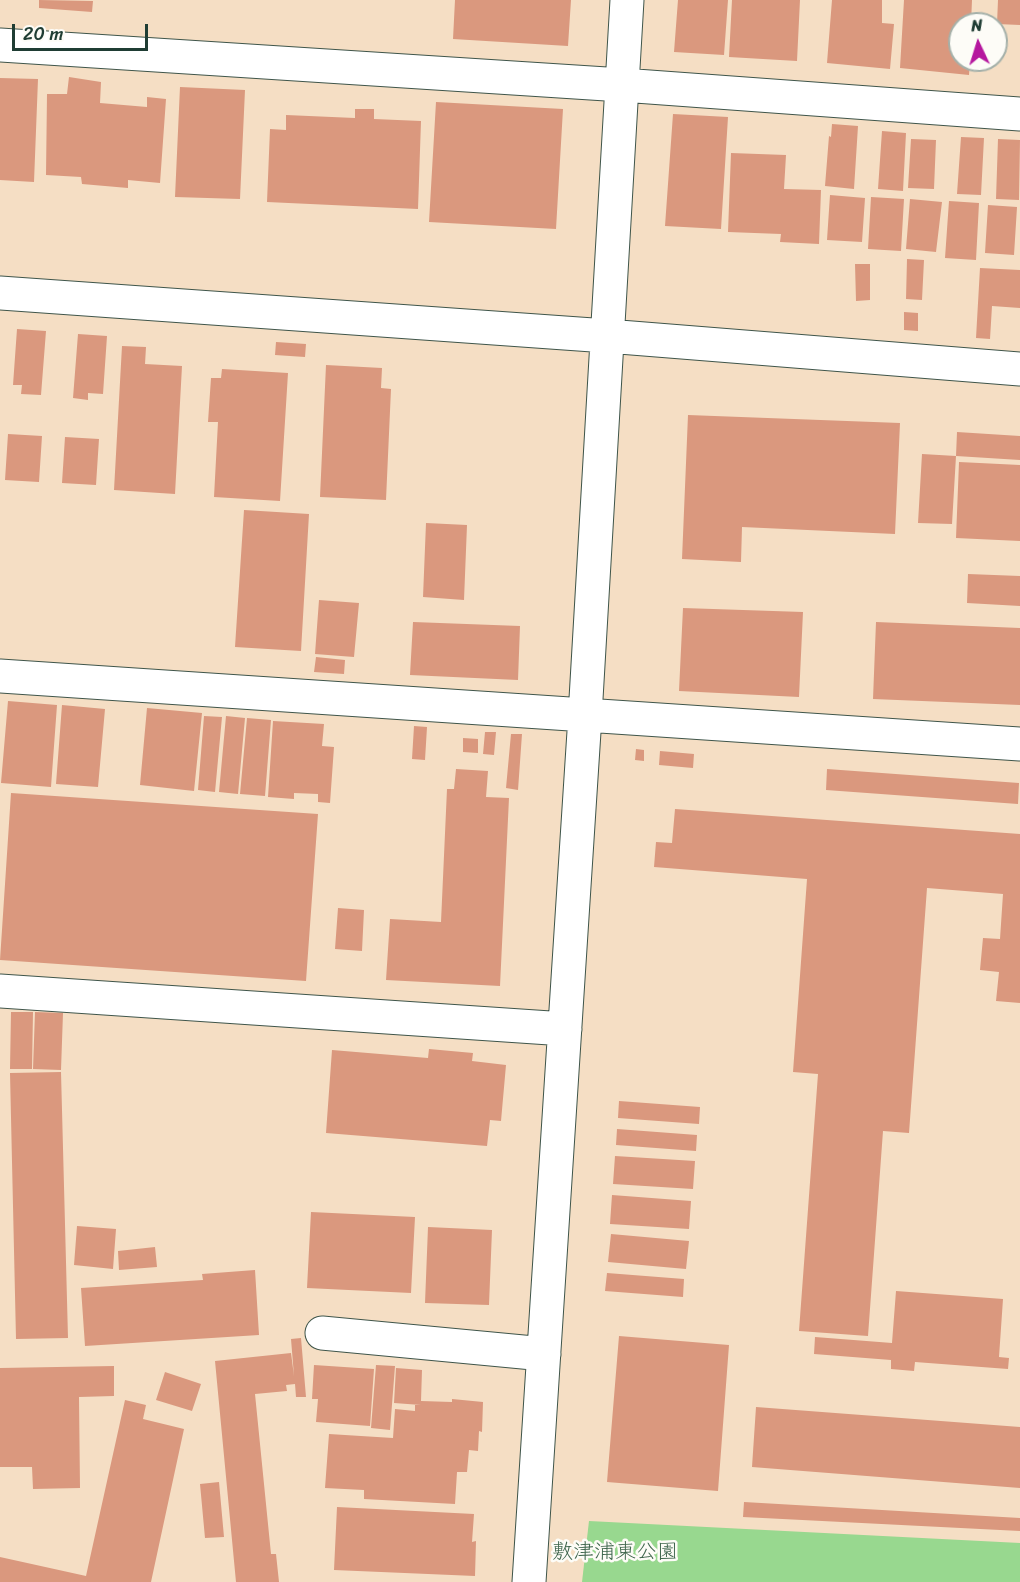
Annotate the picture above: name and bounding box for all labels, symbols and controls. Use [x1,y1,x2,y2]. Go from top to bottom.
text: N [970,11,983,40]
scale bar [15,12,152,50]
north arrow [948,12,1008,72]
text: 20 m [23,18,63,50]
park label: 敷津浦東公園 [552,1540,678,1566]

